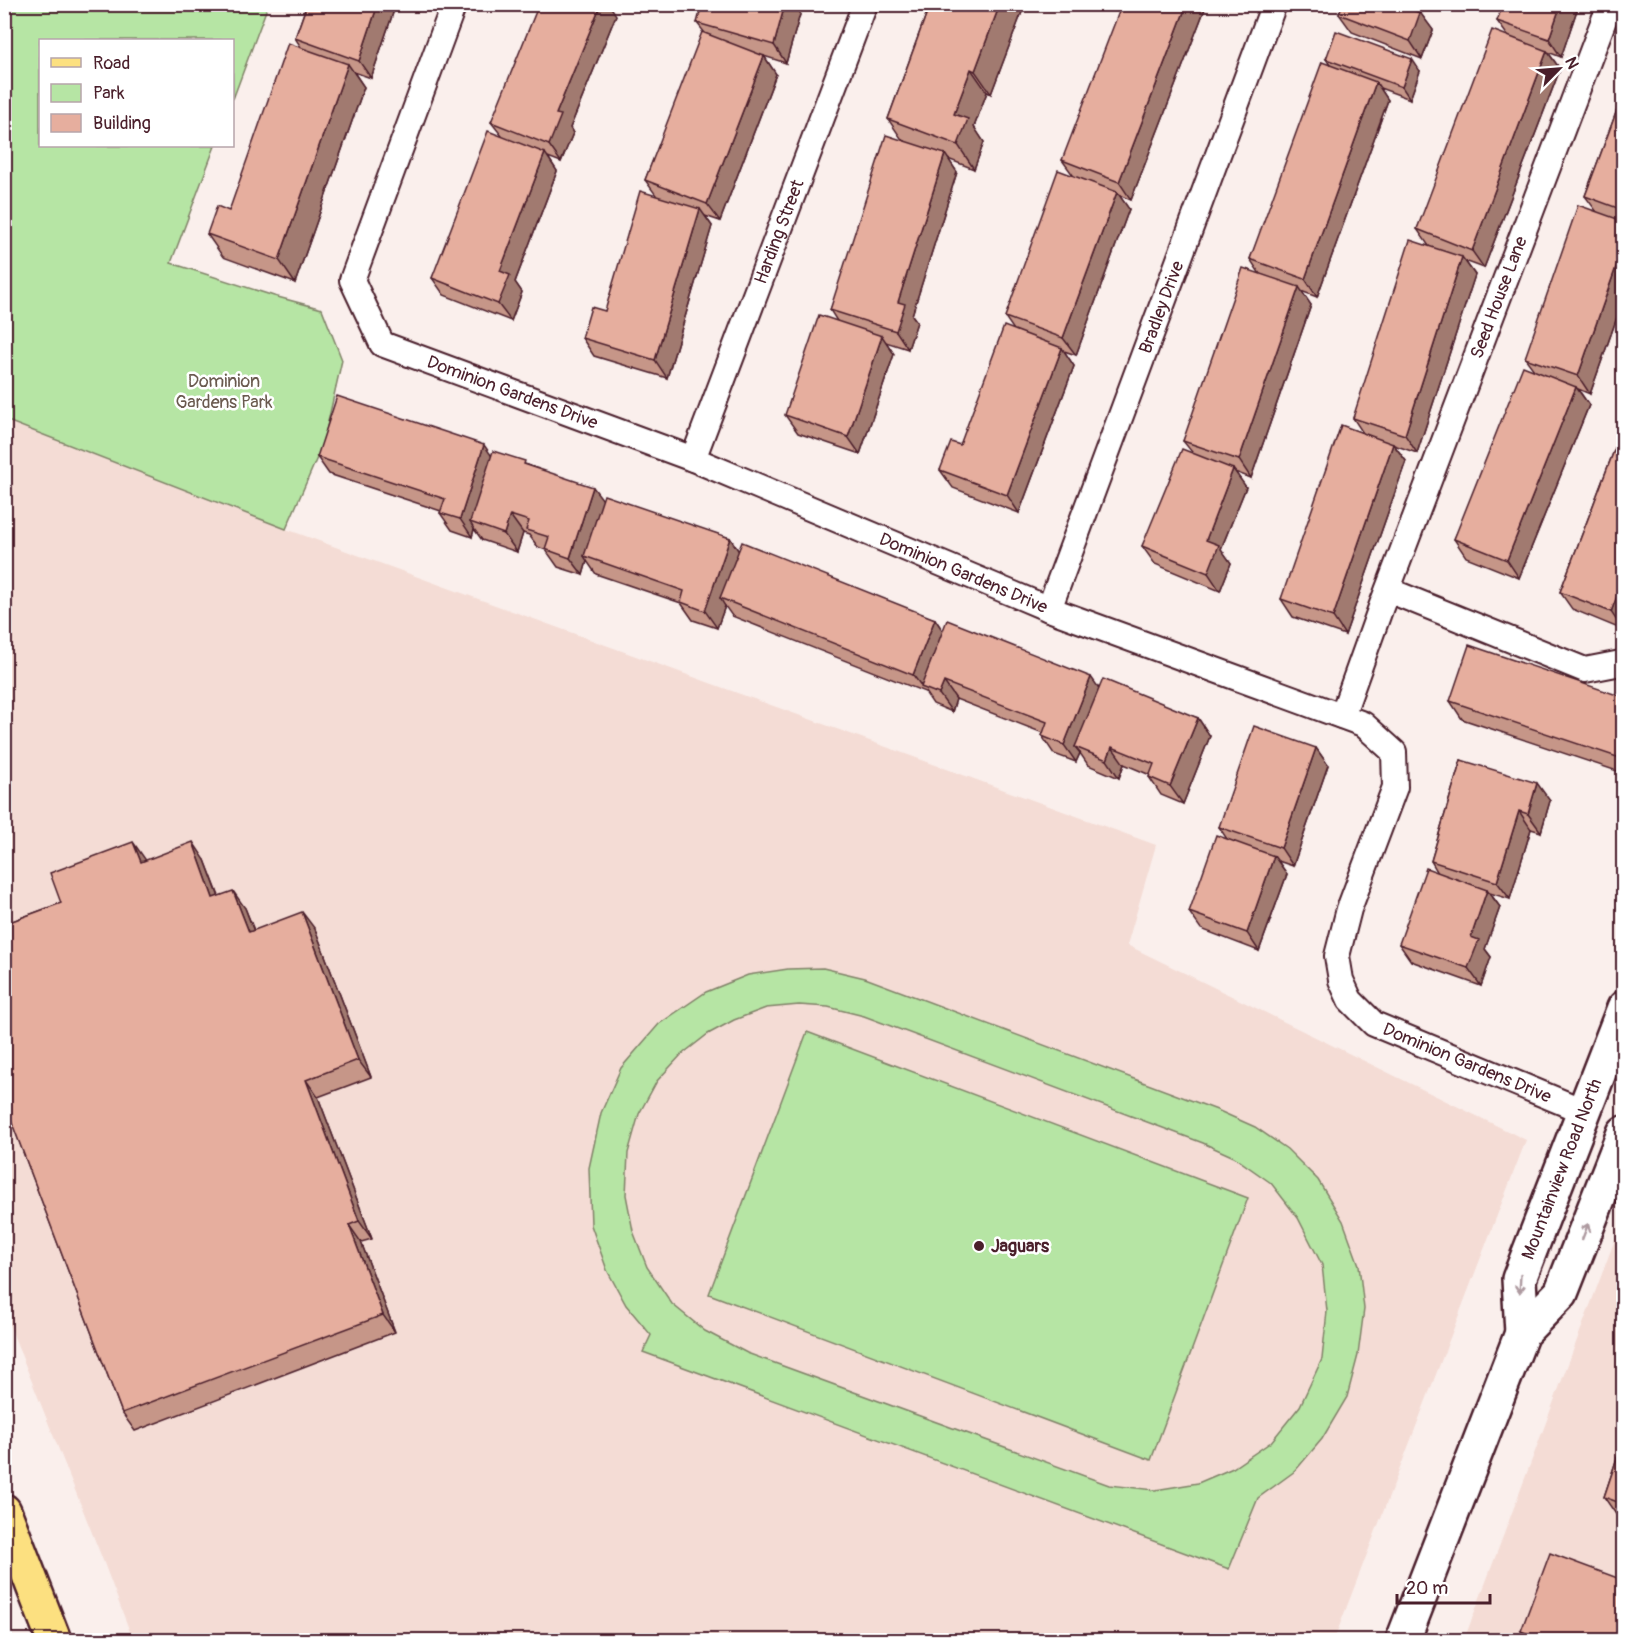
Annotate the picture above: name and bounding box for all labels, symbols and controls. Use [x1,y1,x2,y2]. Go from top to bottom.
legend [39,39,234,147]
north arrow [1529,39,1589,99]
text: Road [93,52,130,75]
text: N [1560,54,1583,72]
text: Park [93,82,125,105]
text: Building [93,112,151,135]
street label: Harding Street [749,176,809,287]
street label: Seed House Lane [1465,233,1532,362]
street label: Bradley Drive [1134,258,1189,357]
street label: Dominion Gardens Drive [424,350,601,434]
park label: Dominion Gardens Park [175,370,273,414]
street label: Dominion Gardens Drive [876,527,1051,619]
street label: Dominion Gardens Drive [1379,1017,1555,1108]
street label: Mountainview Road North [1516,1075,1607,1263]
one-way arrow [1580,1223,1591,1242]
place label: Jaguars [991,1235,1050,1258]
marker: Jaguars [972,1239,986,1253]
one-way arrow [1515,1274,1526,1293]
scale bar [1397,1567,1490,1605]
text: 20 m [1406,1577,1448,1600]

